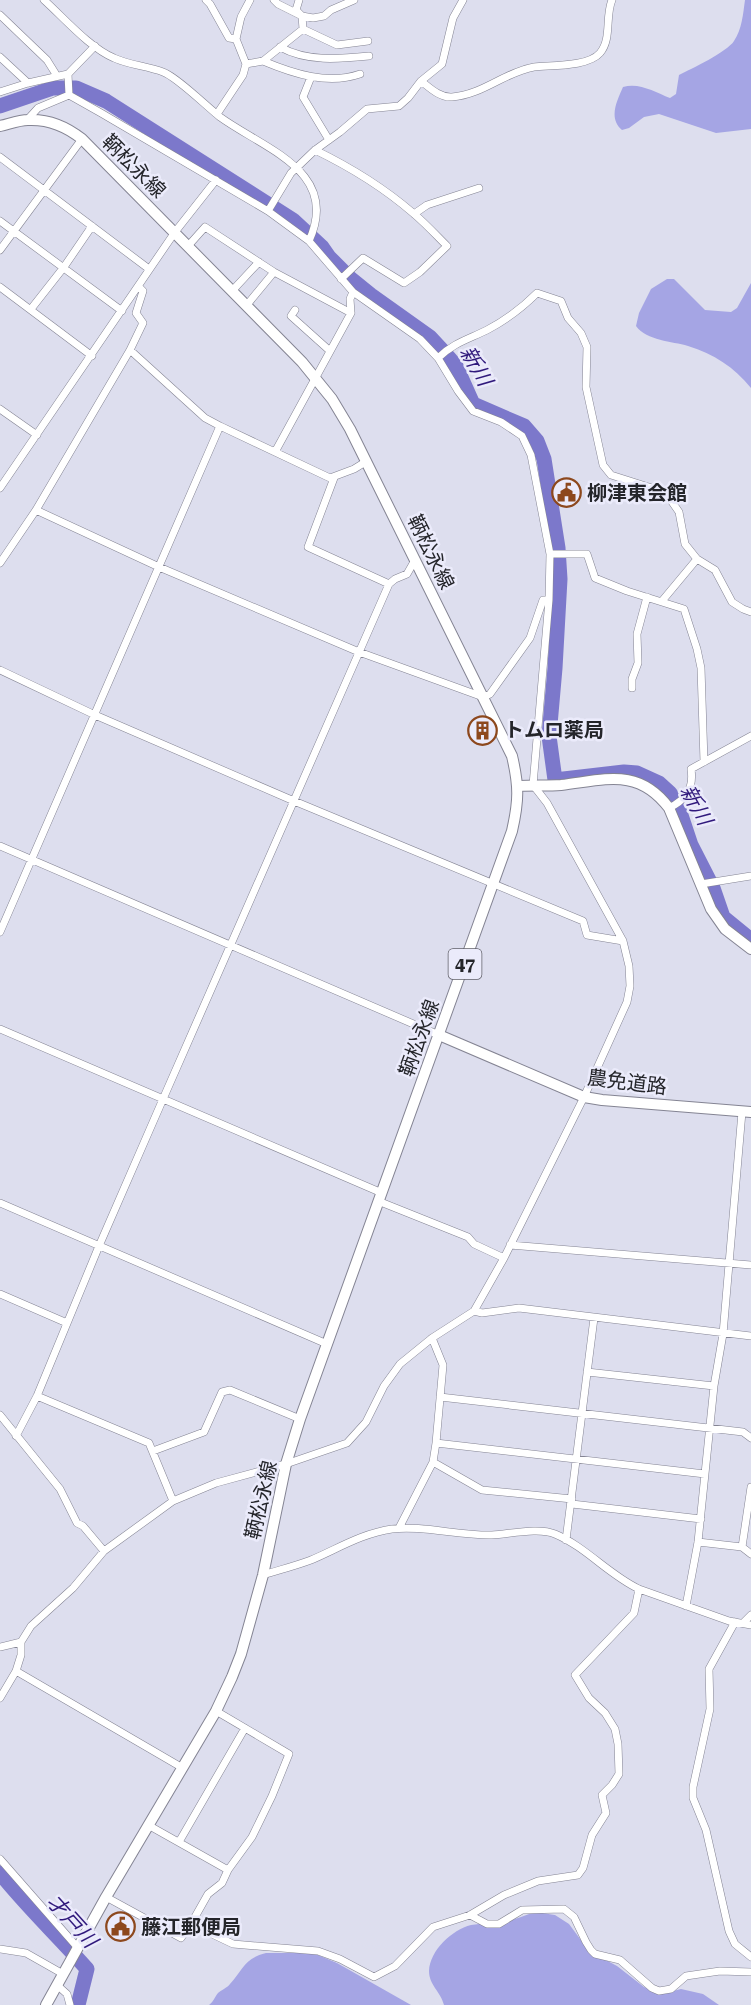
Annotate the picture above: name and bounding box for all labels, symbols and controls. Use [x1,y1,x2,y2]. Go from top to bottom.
street label: 鞆松永線 [97,129,171,203]
water label: 新川 [455,342,498,392]
public building icon: 柳津東会館 [550,477,582,509]
place label: 柳津東会館 [587,481,687,505]
street label: 鞆松永線 [403,511,459,593]
building icon: トムロ薬局 [467,714,499,746]
place label: トムロ薬局 [504,718,604,742]
water label: 新川 [675,781,718,831]
road number: 47 [448,949,482,979]
street label: 鞆松永線 [394,996,444,1080]
street label: 農免道路 [586,1065,668,1099]
street label: 鞆松永線 [240,1458,282,1542]
water label: 才戸川 [42,1890,103,1954]
public building icon: 藤江郵便局 [104,1911,136,1943]
place label: 藤江郵便局 [141,1915,241,1939]

